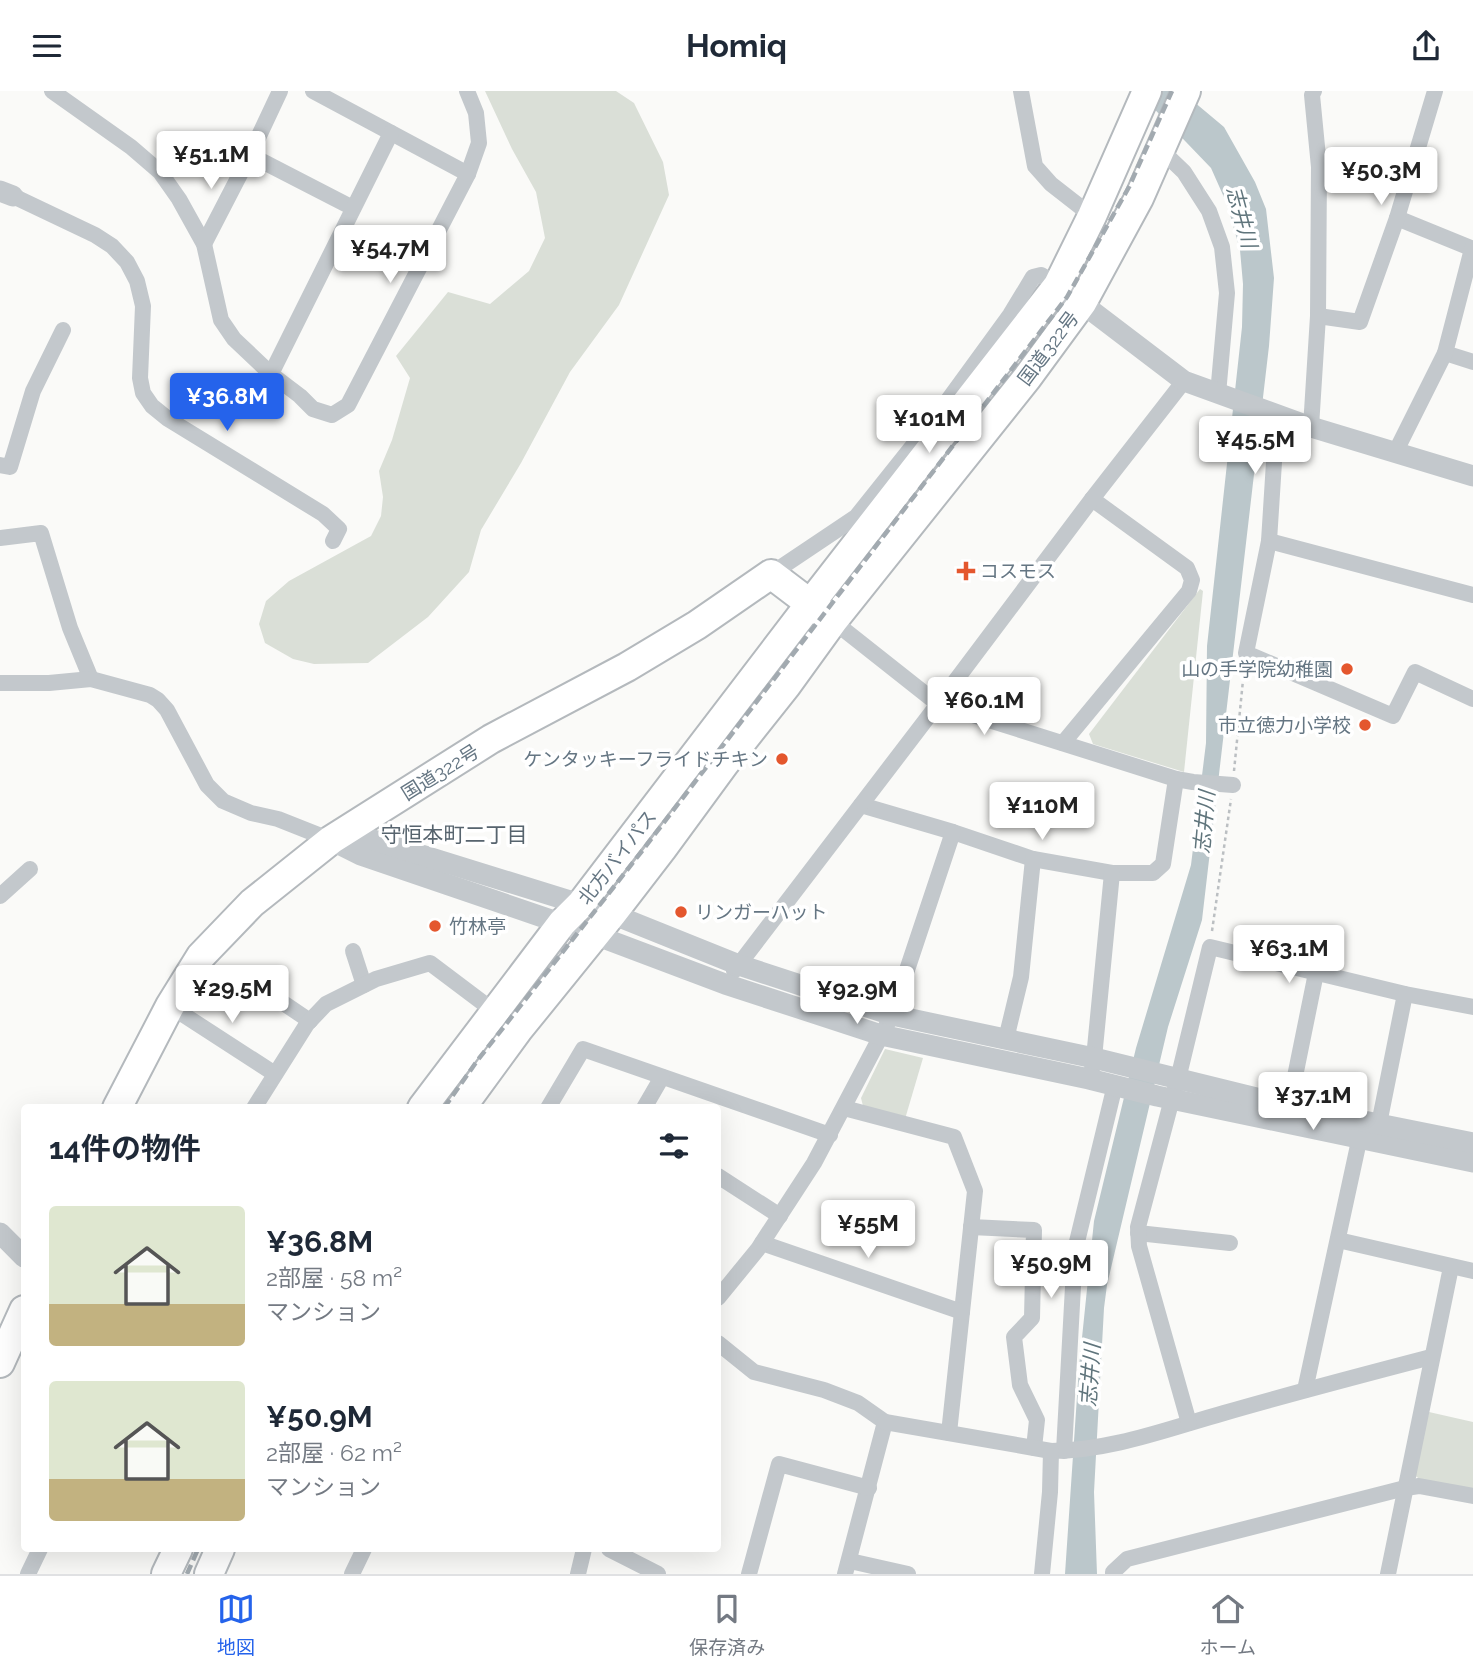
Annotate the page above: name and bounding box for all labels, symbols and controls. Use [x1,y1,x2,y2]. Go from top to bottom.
icon: menu [28,27,66,65]
text: Homiq [686,27,787,64]
icon: share [1407,27,1445,65]
pin: ¥51.1M [154,132,268,191]
text: ¥51.1M [173,140,249,167]
pin: ¥50.3M [1324,148,1438,207]
text: ¥50.3M [1340,156,1422,183]
water label: 志井川 [1222,183,1263,253]
pin: ¥54.7M [333,225,447,285]
text: ¥54.7M [350,234,430,261]
street label: 国道322号 [1013,307,1083,389]
pin: ¥36.8M [170,373,284,433]
text: ¥36.8M [186,382,268,409]
pin: ¥101M [880,395,978,455]
text: ¥101M [892,404,966,431]
pin: ¥45.5M [1198,417,1312,476]
text: ¥45.5M [1215,425,1295,452]
place label: コスモス [980,560,1056,582]
marker: コスモス [958,563,974,579]
place label: 山の手学院幼稚園 [1181,658,1333,680]
marker: 山の手学院幼稚園 [1339,661,1355,677]
pin: ¥60.1M [927,677,1041,737]
text: ¥60.1M [944,686,1024,713]
place label: 市立徳力小学校 [1218,714,1351,736]
marker: 市立徳力小学校 [1357,717,1373,733]
street label: 国道322号 [397,740,483,804]
place label: ケンタッキーフライドチキン [523,748,768,770]
marker: ケンタッキーフライドチキン [774,751,790,767]
pin: ¥110M [993,783,1091,842]
water label: 志井川 [1189,788,1219,854]
text: ¥110M [1005,791,1079,818]
street label: 北方バイパス [573,805,661,909]
district label: 守恒本町二丁目 [381,822,528,847]
place label: リンガーハット [695,901,828,923]
marker: リンガーハット [673,904,689,920]
place label: 竹林亭 [449,915,506,937]
marker: 竹林亭 [427,918,443,934]
pin: ¥63.1M [1232,925,1346,985]
text: ¥63.1M [1249,934,1329,961]
pin: ¥29.5M [175,965,289,1025]
pin: ¥92.9M [800,967,914,1026]
text: ¥29.5M [192,974,272,1001]
text: ¥92.9M [816,975,898,1002]
pin: ¥37.1M [1256,1073,1370,1132]
text: ¥37.1M [1274,1081,1352,1108]
icon: filters [655,1127,693,1165]
text: 14件の物件 [49,1131,201,1166]
pin: ¥55M [827,1201,909,1260]
text: ¥55M [837,1209,899,1236]
text: ¥36.8M [266,1224,373,1259]
icon: home [105,1234,189,1318]
pin: ¥50.9M [994,1241,1108,1300]
text: ¥50.9M [1010,1249,1092,1276]
text: 2部屋 · 58 m² [266,1264,402,1291]
text: マンション [266,1298,381,1325]
water label: 志井川 [1075,1341,1105,1407]
text: ¥50.9M [266,1399,373,1434]
icon: home [105,1409,189,1493]
text: 2部屋 · 62 m² [266,1439,402,1466]
text: マンション [266,1473,381,1500]
tab: 地図 [217,1590,255,1659]
tab: 保存済み [689,1590,765,1659]
tab: ホーム [1199,1590,1256,1659]

